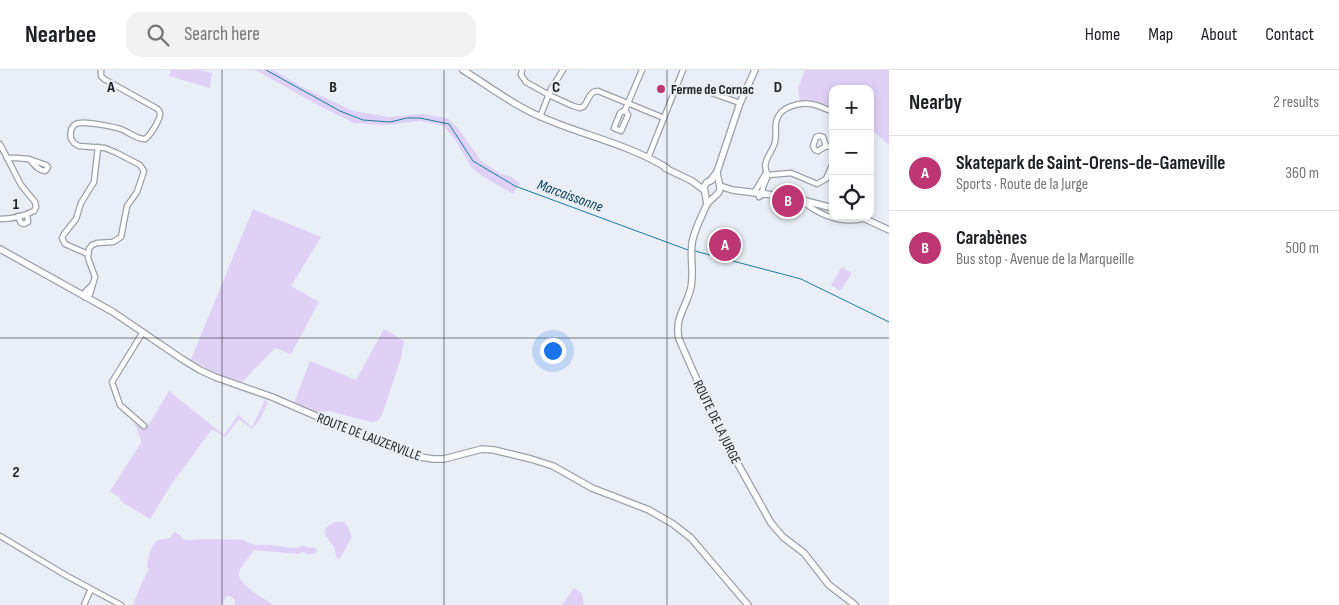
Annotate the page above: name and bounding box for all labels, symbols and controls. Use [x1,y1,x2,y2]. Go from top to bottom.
search box [126,12,476,57]
text: Nearbee [25,20,96,49]
icon: search [144,21,172,49]
text: Search here [184,23,260,46]
text: Home [1085,24,1120,45]
text: Map [1148,24,1173,45]
text: About [1201,24,1237,45]
text: Contact [1265,24,1314,45]
text: A [106,78,115,97]
text: B [329,78,337,97]
text: C [552,78,560,97]
text: D [774,78,782,97]
place label: Ferme de Cornac [671,81,754,98]
marker: Ferme de Cornac [655,83,667,95]
map controls [829,85,874,220]
button: + [829,85,874,130]
text: Nearby [909,90,962,115]
text: 2 results [1273,93,1319,112]
button: − [829,130,874,175]
text: Skatepark de Saint-Orens-de-Gameville [956,152,1225,175]
text: A [921,164,929,183]
text: 360 m [1285,164,1319,183]
water label: Marcaissonne [535,175,606,217]
button: locate [829,175,874,220]
text: Sports · Route de la Jurge [956,175,1088,194]
pin: B [772,182,804,220]
text: 1 [13,195,20,214]
pin: A [709,226,741,264]
text: Carabènes [956,227,1027,250]
text: B [921,239,929,258]
text: 500 m [1285,239,1319,258]
text: Bus stop · Avenue de la Marqueille [956,250,1134,269]
your location [540,338,566,364]
street label: ROUTE DE LA JURGE [689,377,745,467]
street label: ROUTE DE LAUZERVILLE [315,409,424,465]
text: 2 [12,463,20,482]

